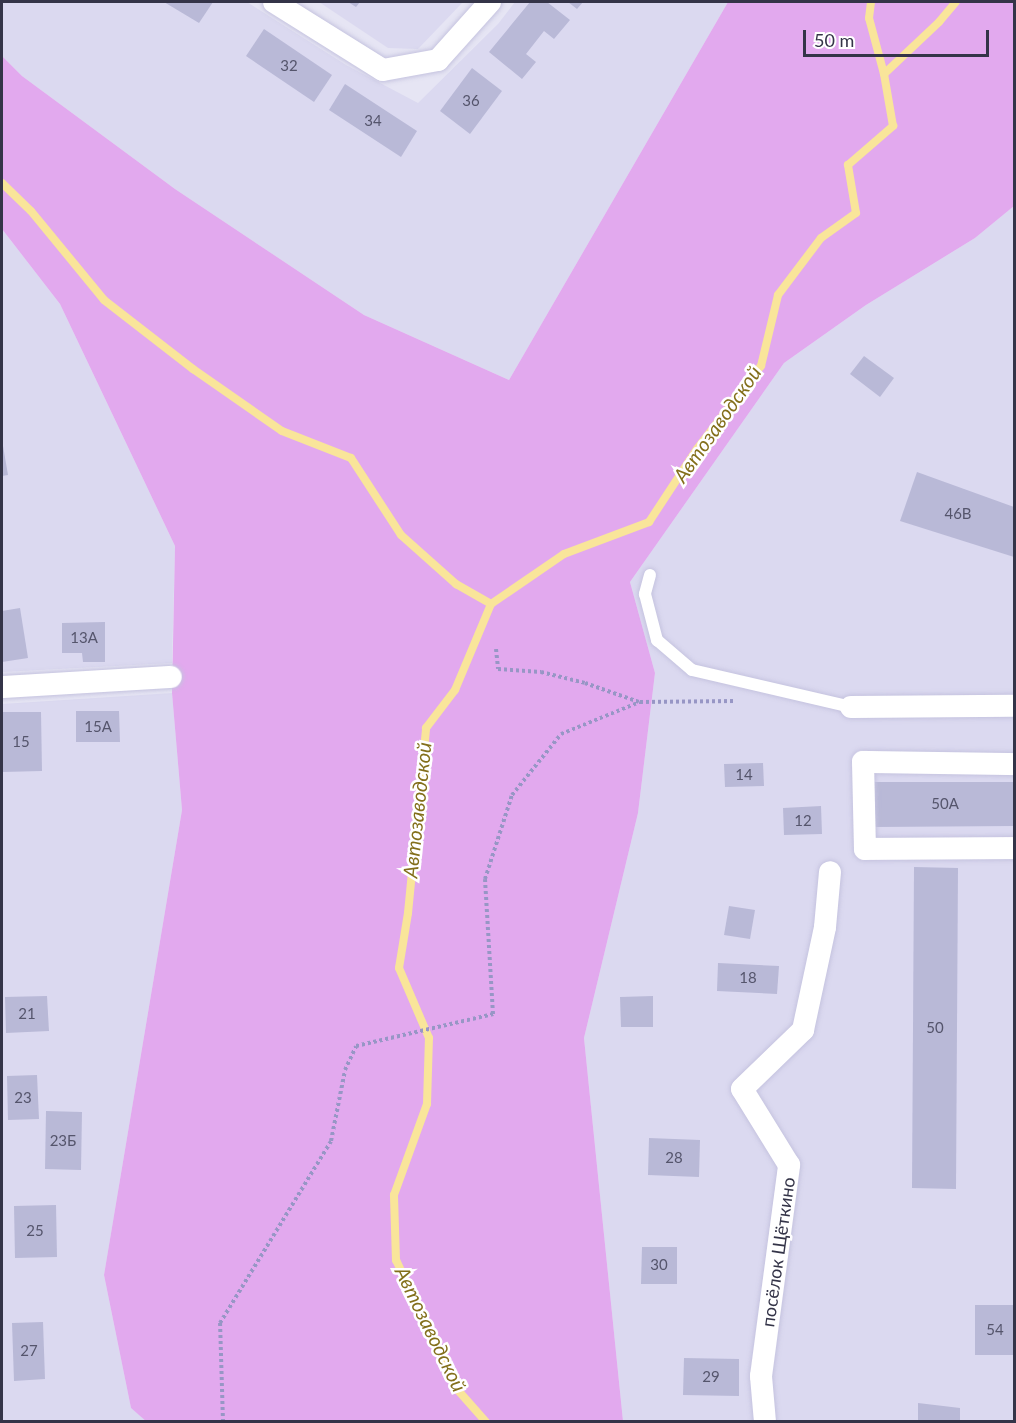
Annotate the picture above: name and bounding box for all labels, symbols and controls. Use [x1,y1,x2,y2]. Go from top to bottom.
scale bar [806,18,992,56]
text: 50 m [814,29,854,51]
house number: 32 [280,57,298,75]
house number: 36 [462,92,480,110]
house number: 34 [364,112,382,130]
water label: Автозаводской [668,361,766,487]
house number: 46В [944,505,972,523]
house number: 13А [70,629,98,647]
house number: 15А [84,718,112,736]
house number: 15 [12,733,30,751]
water label: Автозаводской [398,741,436,879]
house number: 14 [735,766,753,784]
house number: 50А [931,795,959,813]
house number: 12 [794,812,812,830]
house number: 18 [739,969,757,987]
house number: 21 [18,1005,36,1023]
house number: 50 [926,1019,944,1037]
house number: 23 [14,1089,32,1107]
house number: 23Б [50,1132,76,1150]
house number: 28 [665,1149,683,1167]
street label: посёлок Щёткино [757,1176,799,1328]
house number: 25 [26,1222,44,1240]
house number: 30 [650,1256,668,1274]
water label: Автозаводской [390,1262,472,1396]
house number: 54 [986,1321,1004,1339]
house number: 27 [20,1342,38,1360]
house number: 29 [702,1368,720,1386]

